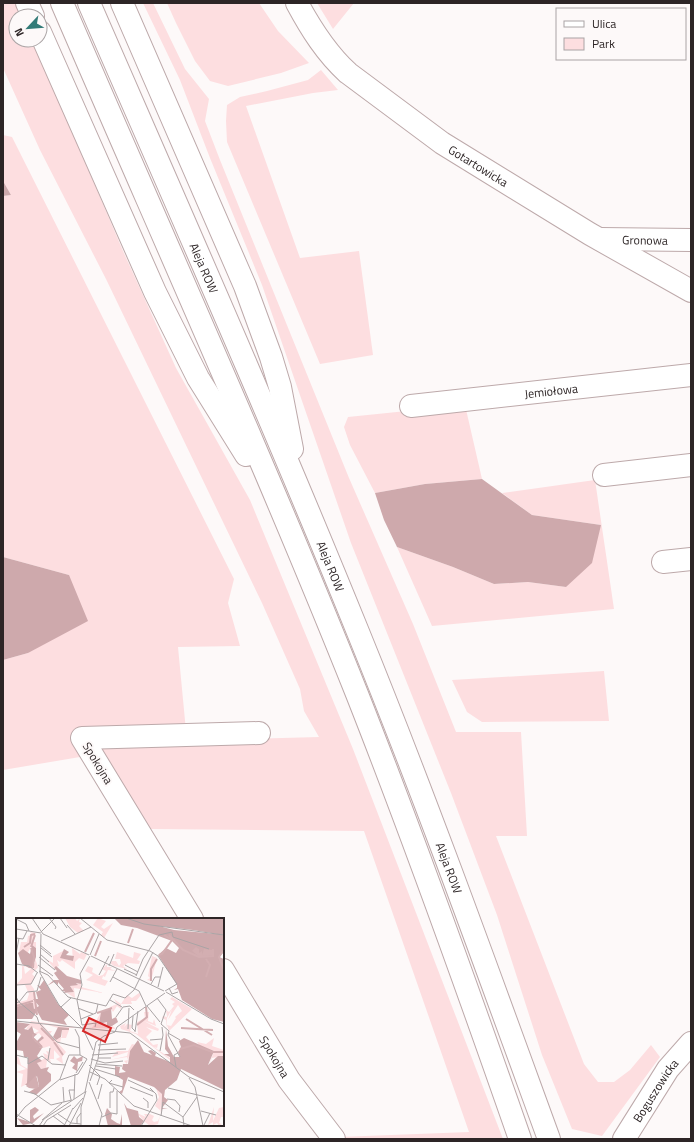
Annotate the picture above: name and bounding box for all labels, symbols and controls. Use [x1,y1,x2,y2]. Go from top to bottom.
north arrow [8,8,48,48]
legend [556,8,686,60]
text: Ulica [592,14,616,33]
text: N [10,25,28,39]
text: Park [592,34,615,53]
street label: Gotartowicka [445,140,512,191]
street label: Gronowa [622,230,668,249]
street label: Aleja ROW [185,240,224,296]
street label: Jemiołowa [523,378,579,403]
street label: Aleja ROW [312,538,350,595]
street label: Spokojna [78,738,118,788]
street label: Aleja ROW [431,839,468,896]
inset map [16,918,224,1126]
street label: Spokojna [255,1032,295,1081]
street label: Boguszowicka [628,1054,683,1126]

